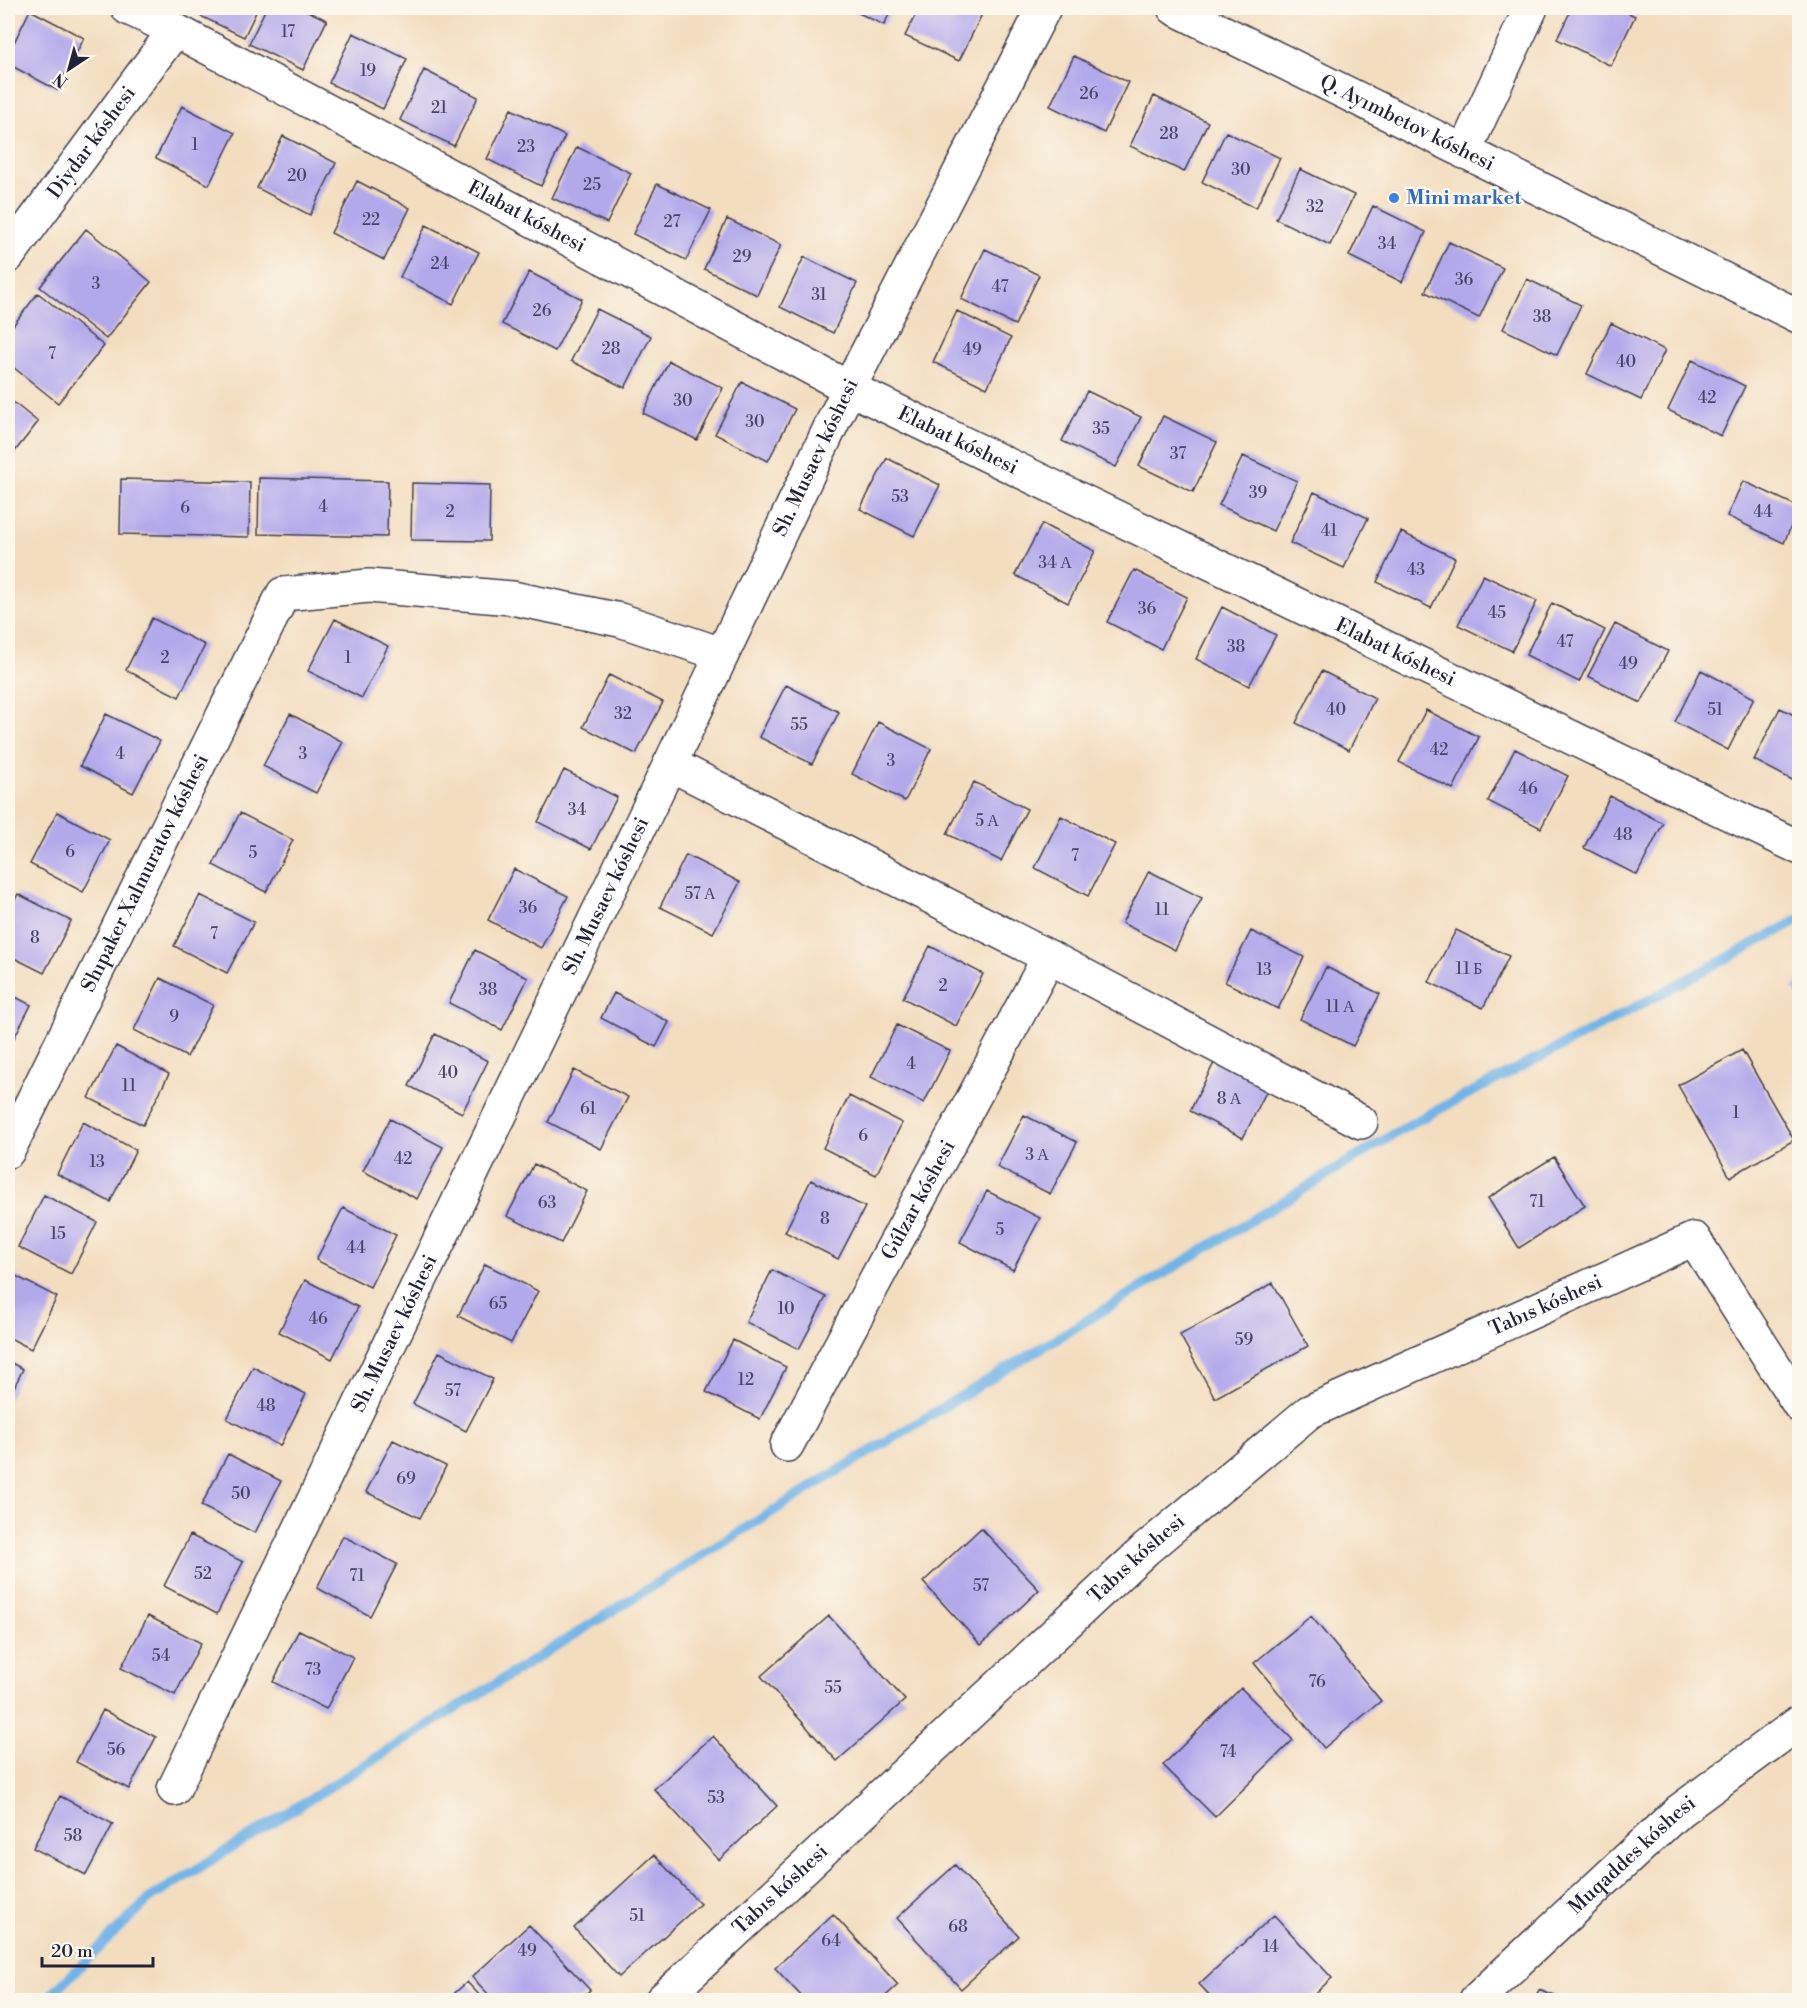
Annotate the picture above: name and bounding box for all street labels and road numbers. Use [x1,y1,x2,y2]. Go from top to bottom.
street label: Q. Ayımbetov kóshesi [1316,69,1499,177]
street label: Diydar kóshesi [42,81,142,204]
street label: Elabat kóshesi [463,175,590,259]
street label: Sh. Musaev kóshesi [768,374,864,541]
street label: Elabat kóshesi [894,401,1022,480]
street label: Elabat kóshesi [1331,613,1460,692]
street label: Shıpaker Xalmuratov kóshesi [76,750,215,996]
street label: Sh. Musaev kóshesi [557,813,655,979]
street label: Gúlzar kóshesi [876,1136,961,1264]
street label: Sh. Musaev kóshesi [346,1250,443,1416]
street label: Tabıs kóshesi [1485,1269,1607,1342]
street label: Tabıs kóshesi [1083,1509,1190,1609]
street label: Muqaddes kóshesi [1563,1790,1701,1920]
street label: Tabıs kóshesi [728,1839,834,1940]

